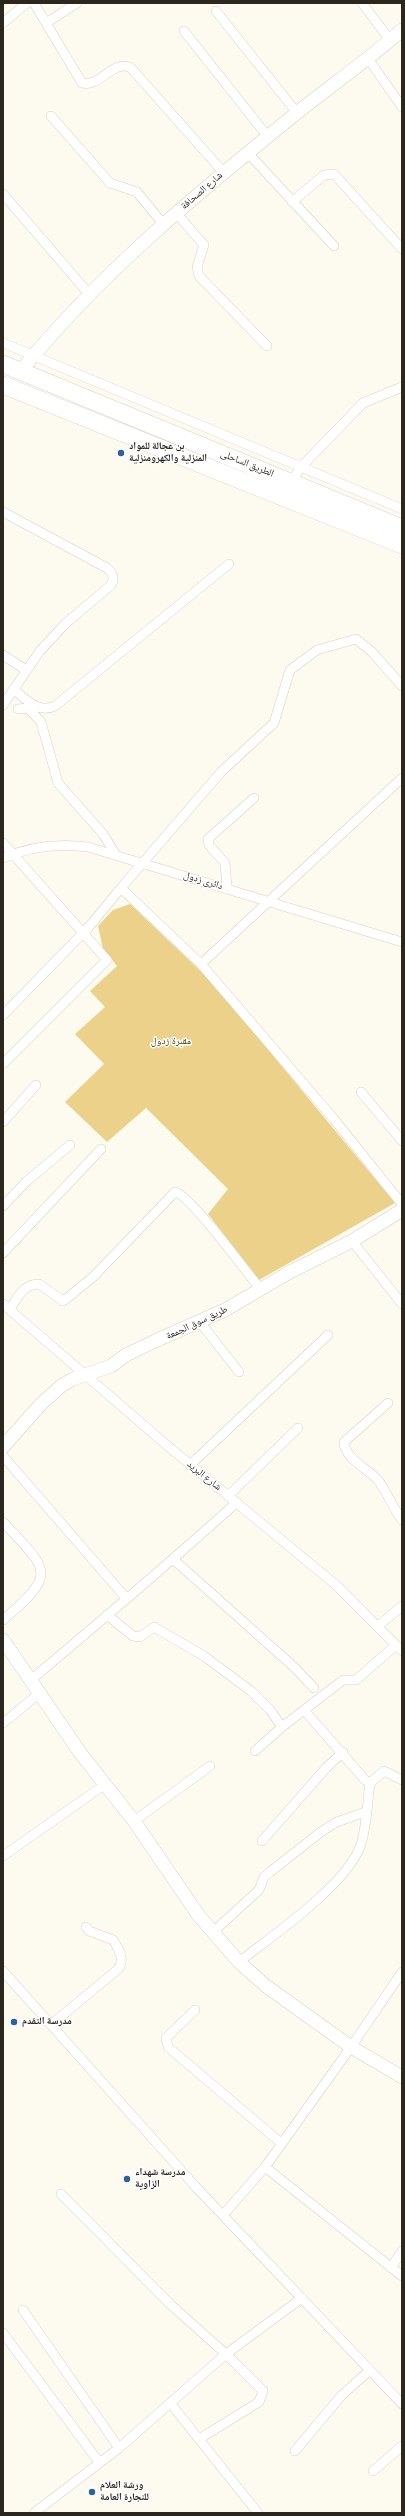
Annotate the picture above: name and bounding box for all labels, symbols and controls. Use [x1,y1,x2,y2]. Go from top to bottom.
street label: شارع الصحافة [179,170,225,212]
place label: بن عجالة للمواد المنزلية والكهرومنزلية [129,441,207,464]
marker: بن عجالة للمواد المنزلية والكهرومنزلية [116,448,126,458]
street label: الطريق الساحلى [219,448,275,480]
street label: دائرى زدول [182,869,224,893]
park label: مقبرة زدول [151,1036,191,1048]
street label: طريق سوق الجمعة [164,1303,230,1343]
street label: شارع البريد [184,1458,224,1494]
place label: مدرسة التقدم [22,2016,72,2028]
marker: مدرسة التقدم [9,2017,19,2027]
place label: مدرسة شهداء الزاوية [135,2167,185,2190]
marker: مدرسة شهداء الزاوية [122,2174,132,2184]
place label: ورشة العلام للنجارة العامة [100,2480,149,2504]
marker: ورشة العلام للنجارة العامة [87,2487,97,2497]

